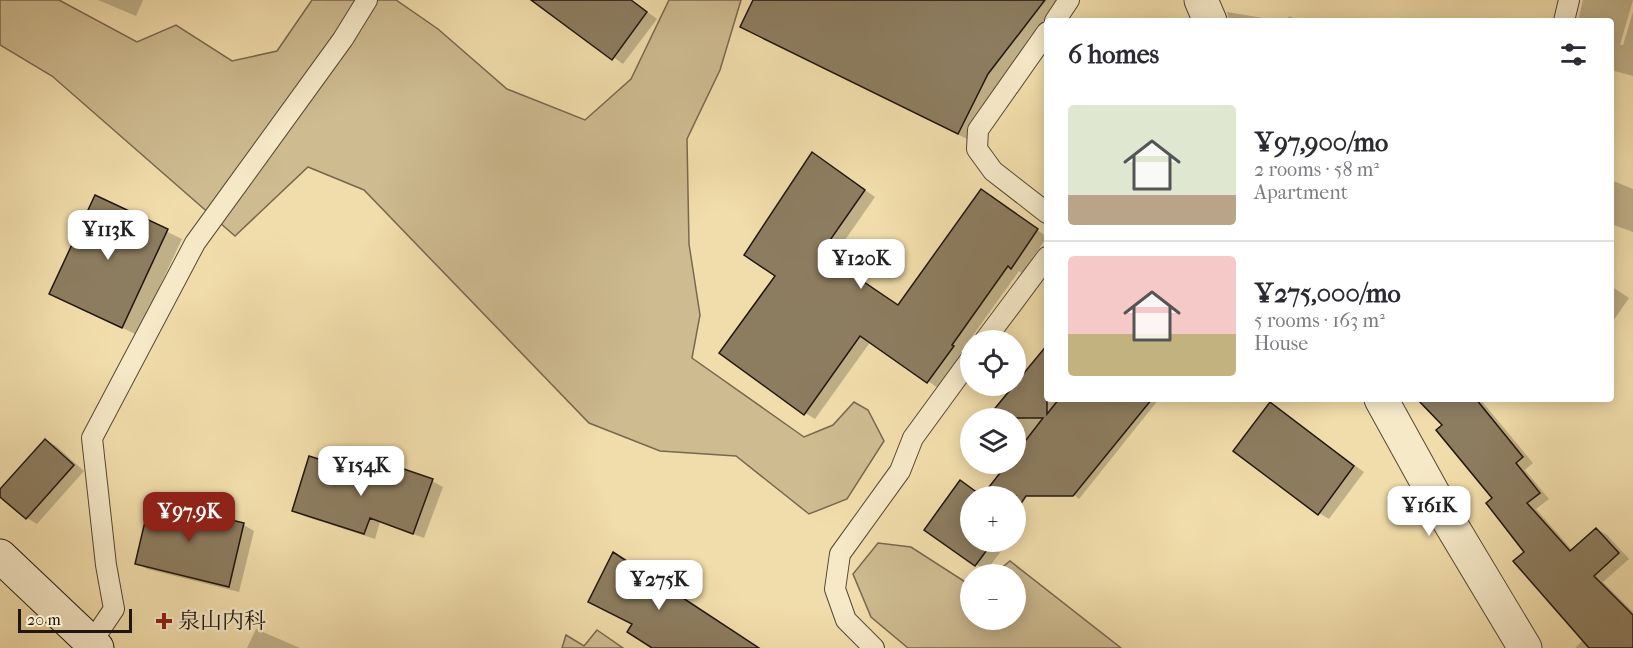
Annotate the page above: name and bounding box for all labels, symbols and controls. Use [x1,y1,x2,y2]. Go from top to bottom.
icon: filters [1557,38,1590,71]
text: 6 homes [1068,39,1159,70]
text: ¥97,900/mo [1254,127,1388,158]
icon: home [1116,129,1188,201]
text: 2 rooms · 58 m² [1254,158,1379,181]
text: Apartment [1254,181,1348,204]
pin: ¥113K [66,210,150,261]
text: ¥113K [82,218,134,241]
pin: ¥120K [819,239,903,290]
text: ¥120K [832,247,890,270]
text: ¥275,000/mo [1254,278,1401,309]
icon: home [1116,280,1188,352]
text: 5 rooms · 163 m² [1254,309,1385,332]
map controls [960,330,1026,630]
button: locate [960,330,1026,396]
text: House [1254,332,1308,355]
button: layers [960,408,1026,474]
pin: ¥154K [319,446,403,497]
text: ¥154K [332,454,390,477]
button: + [960,486,1026,552]
pin: ¥161K [1387,486,1471,537]
pin: ¥97.9K [140,492,238,543]
text: ¥161K [1402,494,1457,517]
text: ¥97.9K [157,500,221,523]
pin: ¥275K [617,560,701,611]
button: − [960,564,1026,630]
text: ¥275K [630,568,688,591]
scale bar [18,606,132,634]
place label: 泉山内科 [178,608,266,634]
text: 20 m [27,610,61,629]
marker: 泉山内科 [155,612,173,630]

